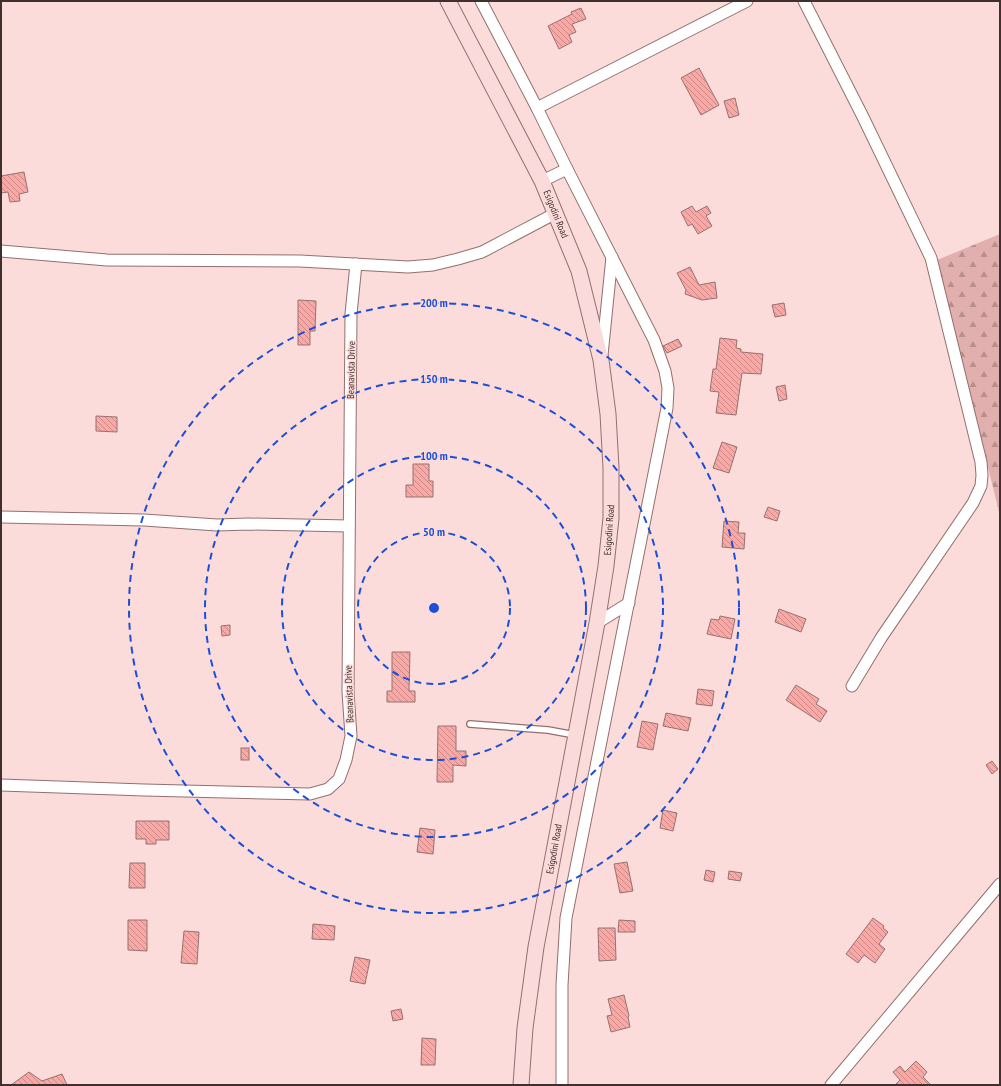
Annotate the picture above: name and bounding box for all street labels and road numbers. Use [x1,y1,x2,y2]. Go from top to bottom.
street label: Esigodini Road [540,188,572,240]
street label: Beanavista Drive [344,341,358,399]
street label: Esigodini Road [601,504,617,556]
street label: Beanavista Drive [341,665,357,723]
street label: Esigodini Road [543,823,565,875]

